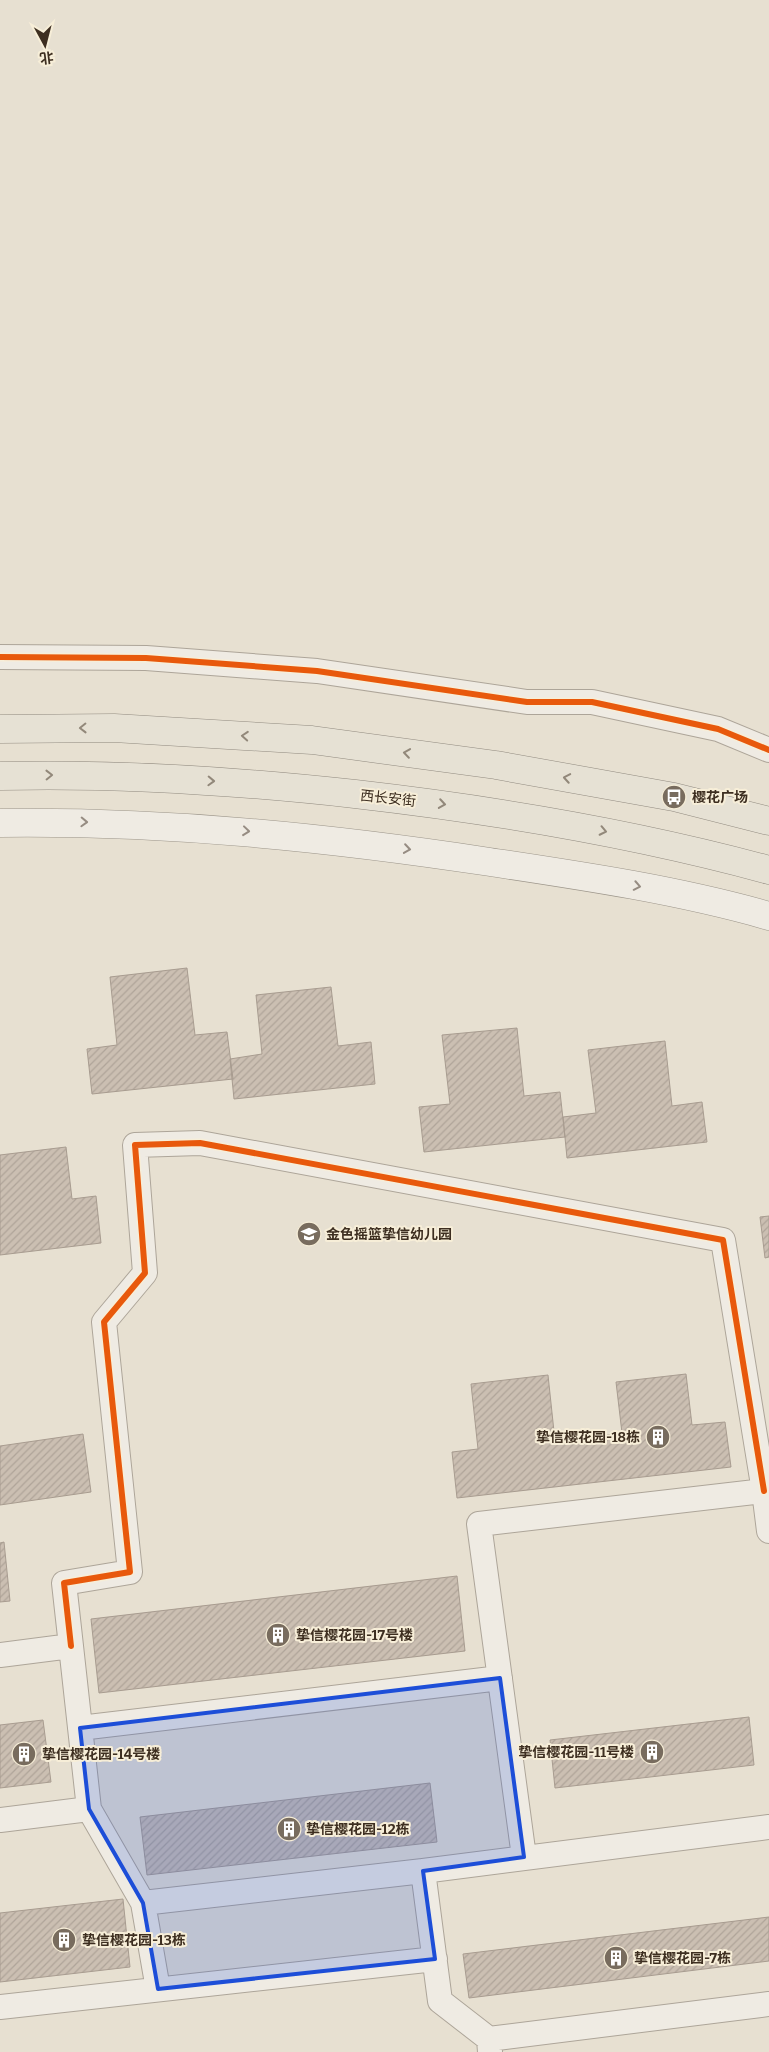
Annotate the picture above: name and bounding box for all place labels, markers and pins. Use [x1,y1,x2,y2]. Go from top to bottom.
bus stop icon: 樱花广场 [661,784,687,810]
place label: 樱花广场 [692,789,748,806]
school or university icon: 金色摇篮挚信幼儿园 [296,1221,322,1247]
place label: 金色摇篮挚信幼儿园 [326,1226,452,1243]
building icon: 挚信樱花园-18栋 [645,1424,671,1450]
place label: 挚信樱花园-18栋 [536,1429,640,1446]
building icon: 挚信樱花园-17号楼 [265,1622,291,1648]
place label: 挚信樱花园-17号楼 [296,1627,413,1644]
building icon: 挚信樱花园-11号楼 [639,1739,665,1765]
building icon: 挚信樱花园-14号楼 [11,1741,37,1767]
place label: 挚信樱花园-11号楼 [518,1744,634,1761]
place label: 挚信樱花园-14号楼 [42,1746,160,1763]
building icon: 挚信樱花园-12栋 [276,1816,302,1842]
place label: 挚信樱花园-12栋 [306,1821,410,1838]
building icon: 挚信樱花园-13栋 [51,1927,77,1953]
place label: 挚信樱花园-13栋 [82,1932,186,1949]
building icon: 挚信樱花园-7栋 [603,1945,629,1971]
place label: 挚信樱花园-7栋 [634,1950,731,1967]

